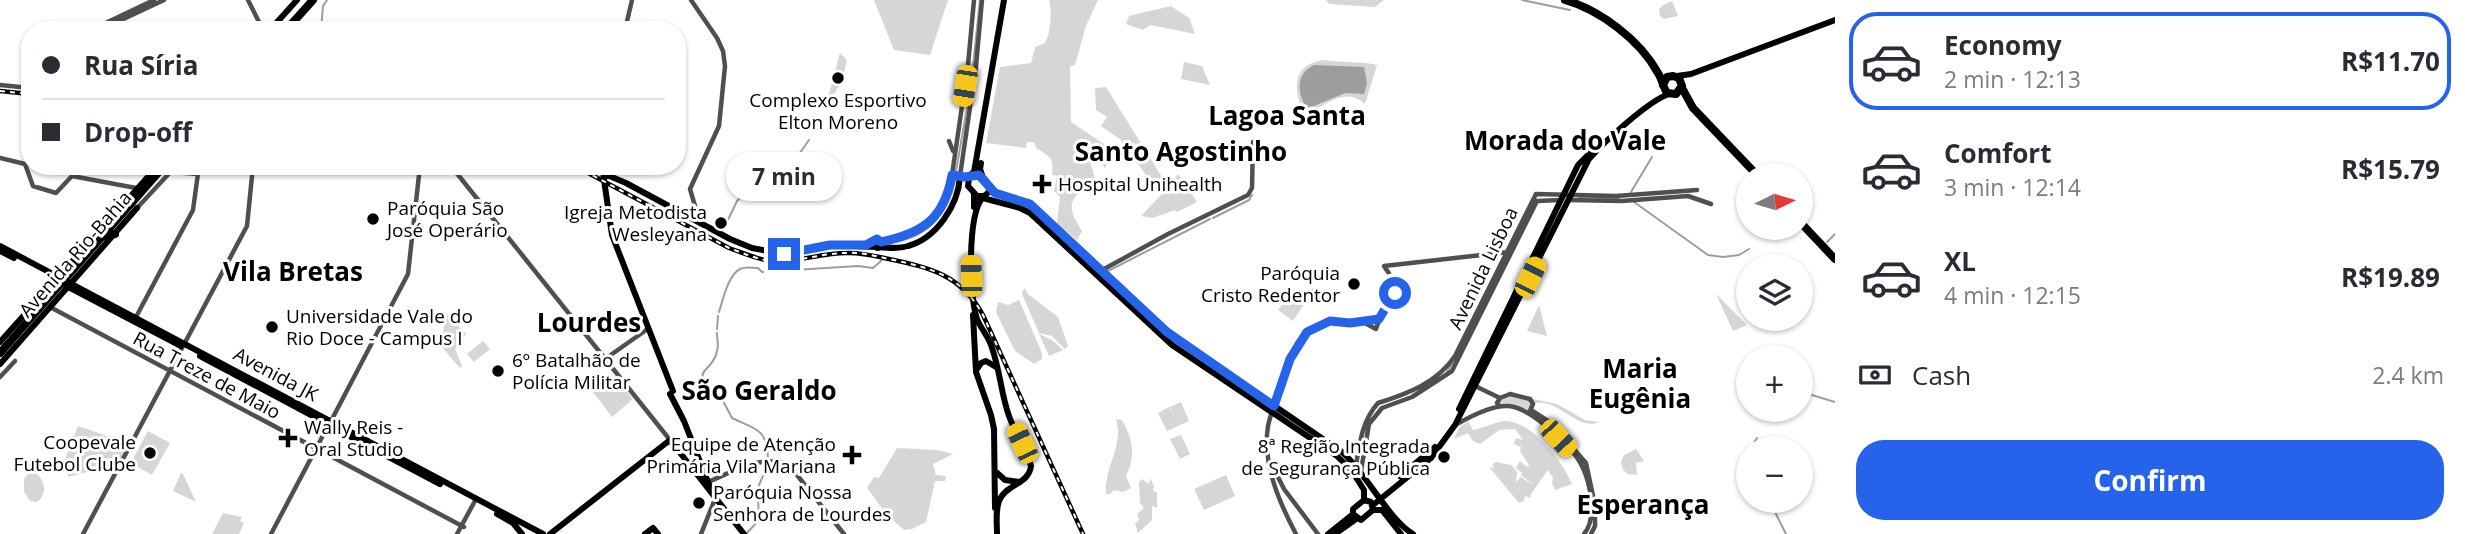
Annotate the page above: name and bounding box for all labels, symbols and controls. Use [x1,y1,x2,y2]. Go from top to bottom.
text: Economy [1944,27,2062,63]
icon: car [1860,30,1923,93]
text: R$11.70 [2341,43,2440,79]
text: Rua Síria [84,47,198,83]
text: 2 min · 12:13 [1944,63,2081,95]
car [952,64,979,108]
marker: Complexo Esportivo Elton Moreno [830,70,846,86]
place label: Complexo Esportivo Elton Moreno [749,87,927,135]
district label: Lagoa Santa [1208,97,1366,133]
text: Drop-off [84,114,192,150]
district label: Morada do Vale [1464,122,1666,158]
district label: Santo Agostinho [1075,133,1287,169]
text: Comfort [1944,135,2051,171]
icon: car [1860,138,1923,201]
text: R$15.79 [2341,151,2440,187]
callout: 7 min [726,152,842,202]
text: 7 min [752,160,816,192]
north arrow [1736,163,1813,240]
map controls [1736,163,1813,513]
place label: Hospital Unihealth [1058,171,1222,197]
text: 3 min · 12:14 [1944,171,2081,203]
marker: Hospital Unihealth [1032,174,1052,194]
street label: Avenida Rio-Bahia [13,185,137,323]
place label: Paróquia São José Operário [385,195,508,243]
place label: Igreja Metodista Wesleyana [564,199,707,247]
street label: Avenida Lisboa [1442,202,1524,334]
marker: Paróquia São José Operário [365,211,381,227]
marker: Igreja Metodista Wesleyana [713,215,729,231]
route end [768,238,800,270]
text: XL [1944,243,1976,279]
icon: car [1860,246,1923,309]
district label: Vila Bretas [223,253,363,289]
car [1512,254,1549,300]
button: layers [1736,254,1813,331]
car [960,255,983,297]
text: R$19.89 [2341,259,2440,295]
place label: Paróquia Cristo Redentor [1201,260,1340,308]
marker: Paróquia Cristo Redentor [1346,276,1362,292]
route start [1379,277,1411,309]
text: 4 min · 12:15 [1944,279,2081,311]
place label: Universidade Vale do Rio Doce - Campus I [286,303,473,351]
district label: Lourdes [537,304,641,340]
marker: Universidade Vale do Rio Doce - Campus I [264,319,280,335]
street label: Rua Treze de Maio [129,325,285,425]
street label: Avenida JK [229,341,323,407]
button: + [1736,345,1813,422]
place label: 6º Batalhão de Polícia Militar [512,347,641,395]
district label: Maria Eugênia [1589,350,1691,416]
icon: cash [1856,356,1894,394]
text: Cash [1912,357,1971,393]
text: 2.4 km [2372,359,2444,391]
marker: 6º Batalhão de Polícia Militar [490,363,506,379]
district label: São Geraldo [681,372,837,408]
place label: Wally Reis - Oral Studio [304,414,404,462]
car [1536,415,1581,461]
car [1004,420,1041,466]
marker: Wally Reis - Oral Studio [278,428,298,448]
place label: Coopevale Futebol Clube [14,429,136,477]
place label: Equipe de Atenção Primária Vila Mariana [646,431,836,479]
place label: 8ª Região Integrada de Segurança Pública [1241,433,1430,481]
button: − [1736,436,1813,513]
button: Confirm [1856,440,2444,520]
marker: Coopevale Futebol Clube [142,445,158,461]
marker: Equipe de Atenção Primária Vila Mariana [842,445,862,465]
marker: 8ª Região Integrada de Segurança Pública [1436,449,1452,465]
place label: Paróquia Nossa Senhora de Lourdes [713,479,891,527]
district label: Esperança [1577,486,1709,522]
marker: Paróquia Nossa Senhora de Lourdes [691,495,707,511]

